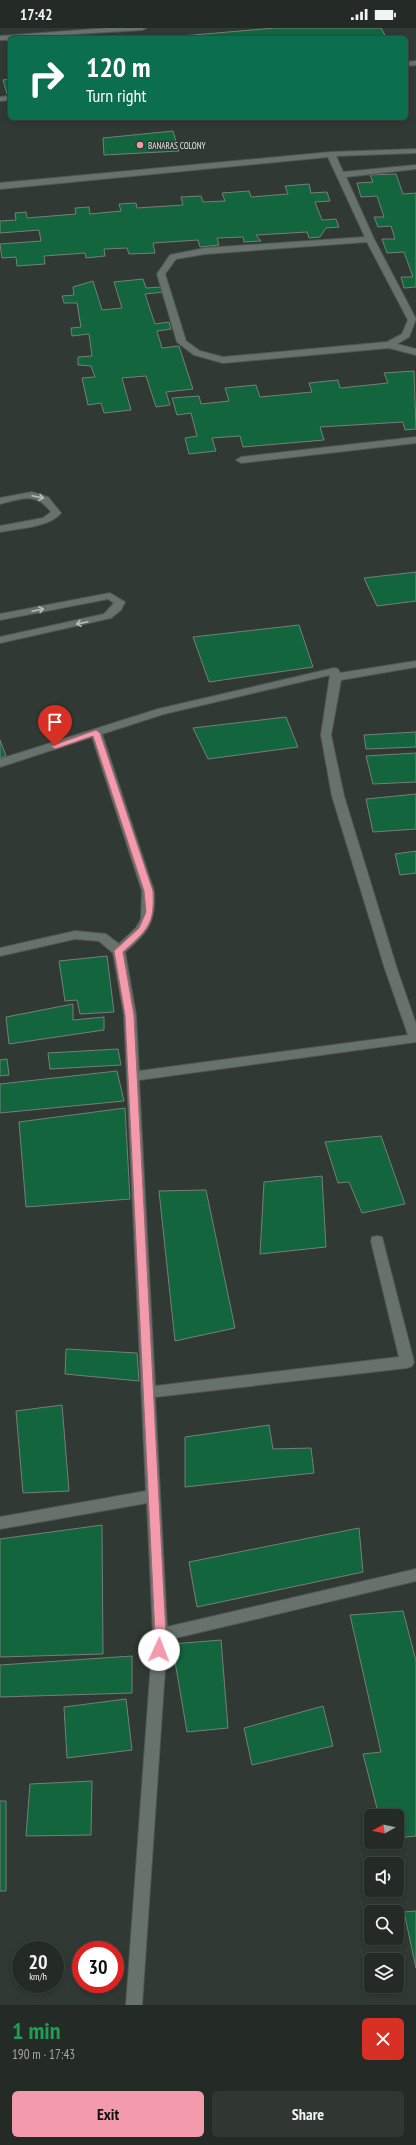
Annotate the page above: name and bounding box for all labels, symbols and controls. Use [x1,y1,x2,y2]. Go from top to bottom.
text: 17:42 [20,5,52,24]
text: 120 m [86,48,150,85]
icon: right [20,52,72,104]
text: Turn right [86,84,146,107]
marker: BANARAS COLONY [135,140,145,150]
place label: BANARAS COLONY [148,140,207,151]
one-way arrow [31,493,44,501]
one-way arrow [31,605,44,613]
one-way arrow [76,619,89,627]
pin [38,705,72,746]
icon: arrive [44,711,66,733]
position arrow [138,1629,180,1671]
north arrow [364,1809,404,1849]
map controls [364,1809,404,1993]
button: sound [364,1857,404,1897]
button: search [364,1905,404,1945]
speed limit sign: 30 [72,1941,124,1993]
text: 20 [28,1949,48,1975]
button: layers [364,1953,404,1993]
text: km/h [29,1970,47,1983]
text: 1 min [12,2015,60,2046]
button: close [362,2018,404,2060]
text: 190 m · 17:43 [12,2046,75,2063]
button: Exit [12,2091,204,2137]
button: Share [212,2091,404,2137]

